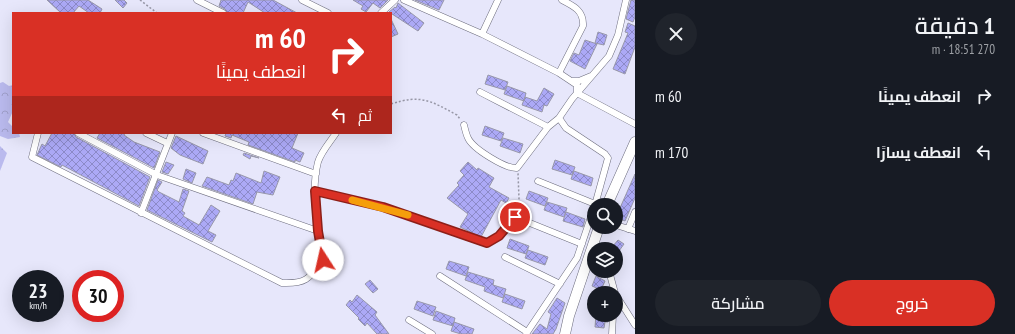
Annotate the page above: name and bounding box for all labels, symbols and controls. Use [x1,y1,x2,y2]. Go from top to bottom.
text: 1 دقيقة [915,10,995,41]
button: close [655,13,697,55]
text: 60 m [255,19,306,56]
icon: right [320,28,372,80]
text: 270 m · 18:51 [932,41,995,58]
text: انعطف يمينًا [216,60,306,83]
icon: right [973,85,995,107]
text: 60 m [655,87,681,106]
text: انعطف يمينًا [878,87,961,106]
icon: left [328,104,350,126]
text: ثم [358,106,372,125]
icon: left [973,141,995,163]
text: 170 m [655,143,688,162]
text: انعطف يسارًا [876,143,961,162]
map controls [587,198,623,322]
button: search [587,198,623,234]
pin [498,200,532,234]
icon: arrive [504,206,526,228]
position arrow [302,239,344,281]
button: layers [587,242,623,278]
speed limit sign: 30 [72,270,124,322]
text: 23 [28,278,48,304]
button: مشاركة [655,280,821,326]
button: خروج [829,280,995,326]
button: + [587,286,623,322]
text: km/h [29,299,47,312]

